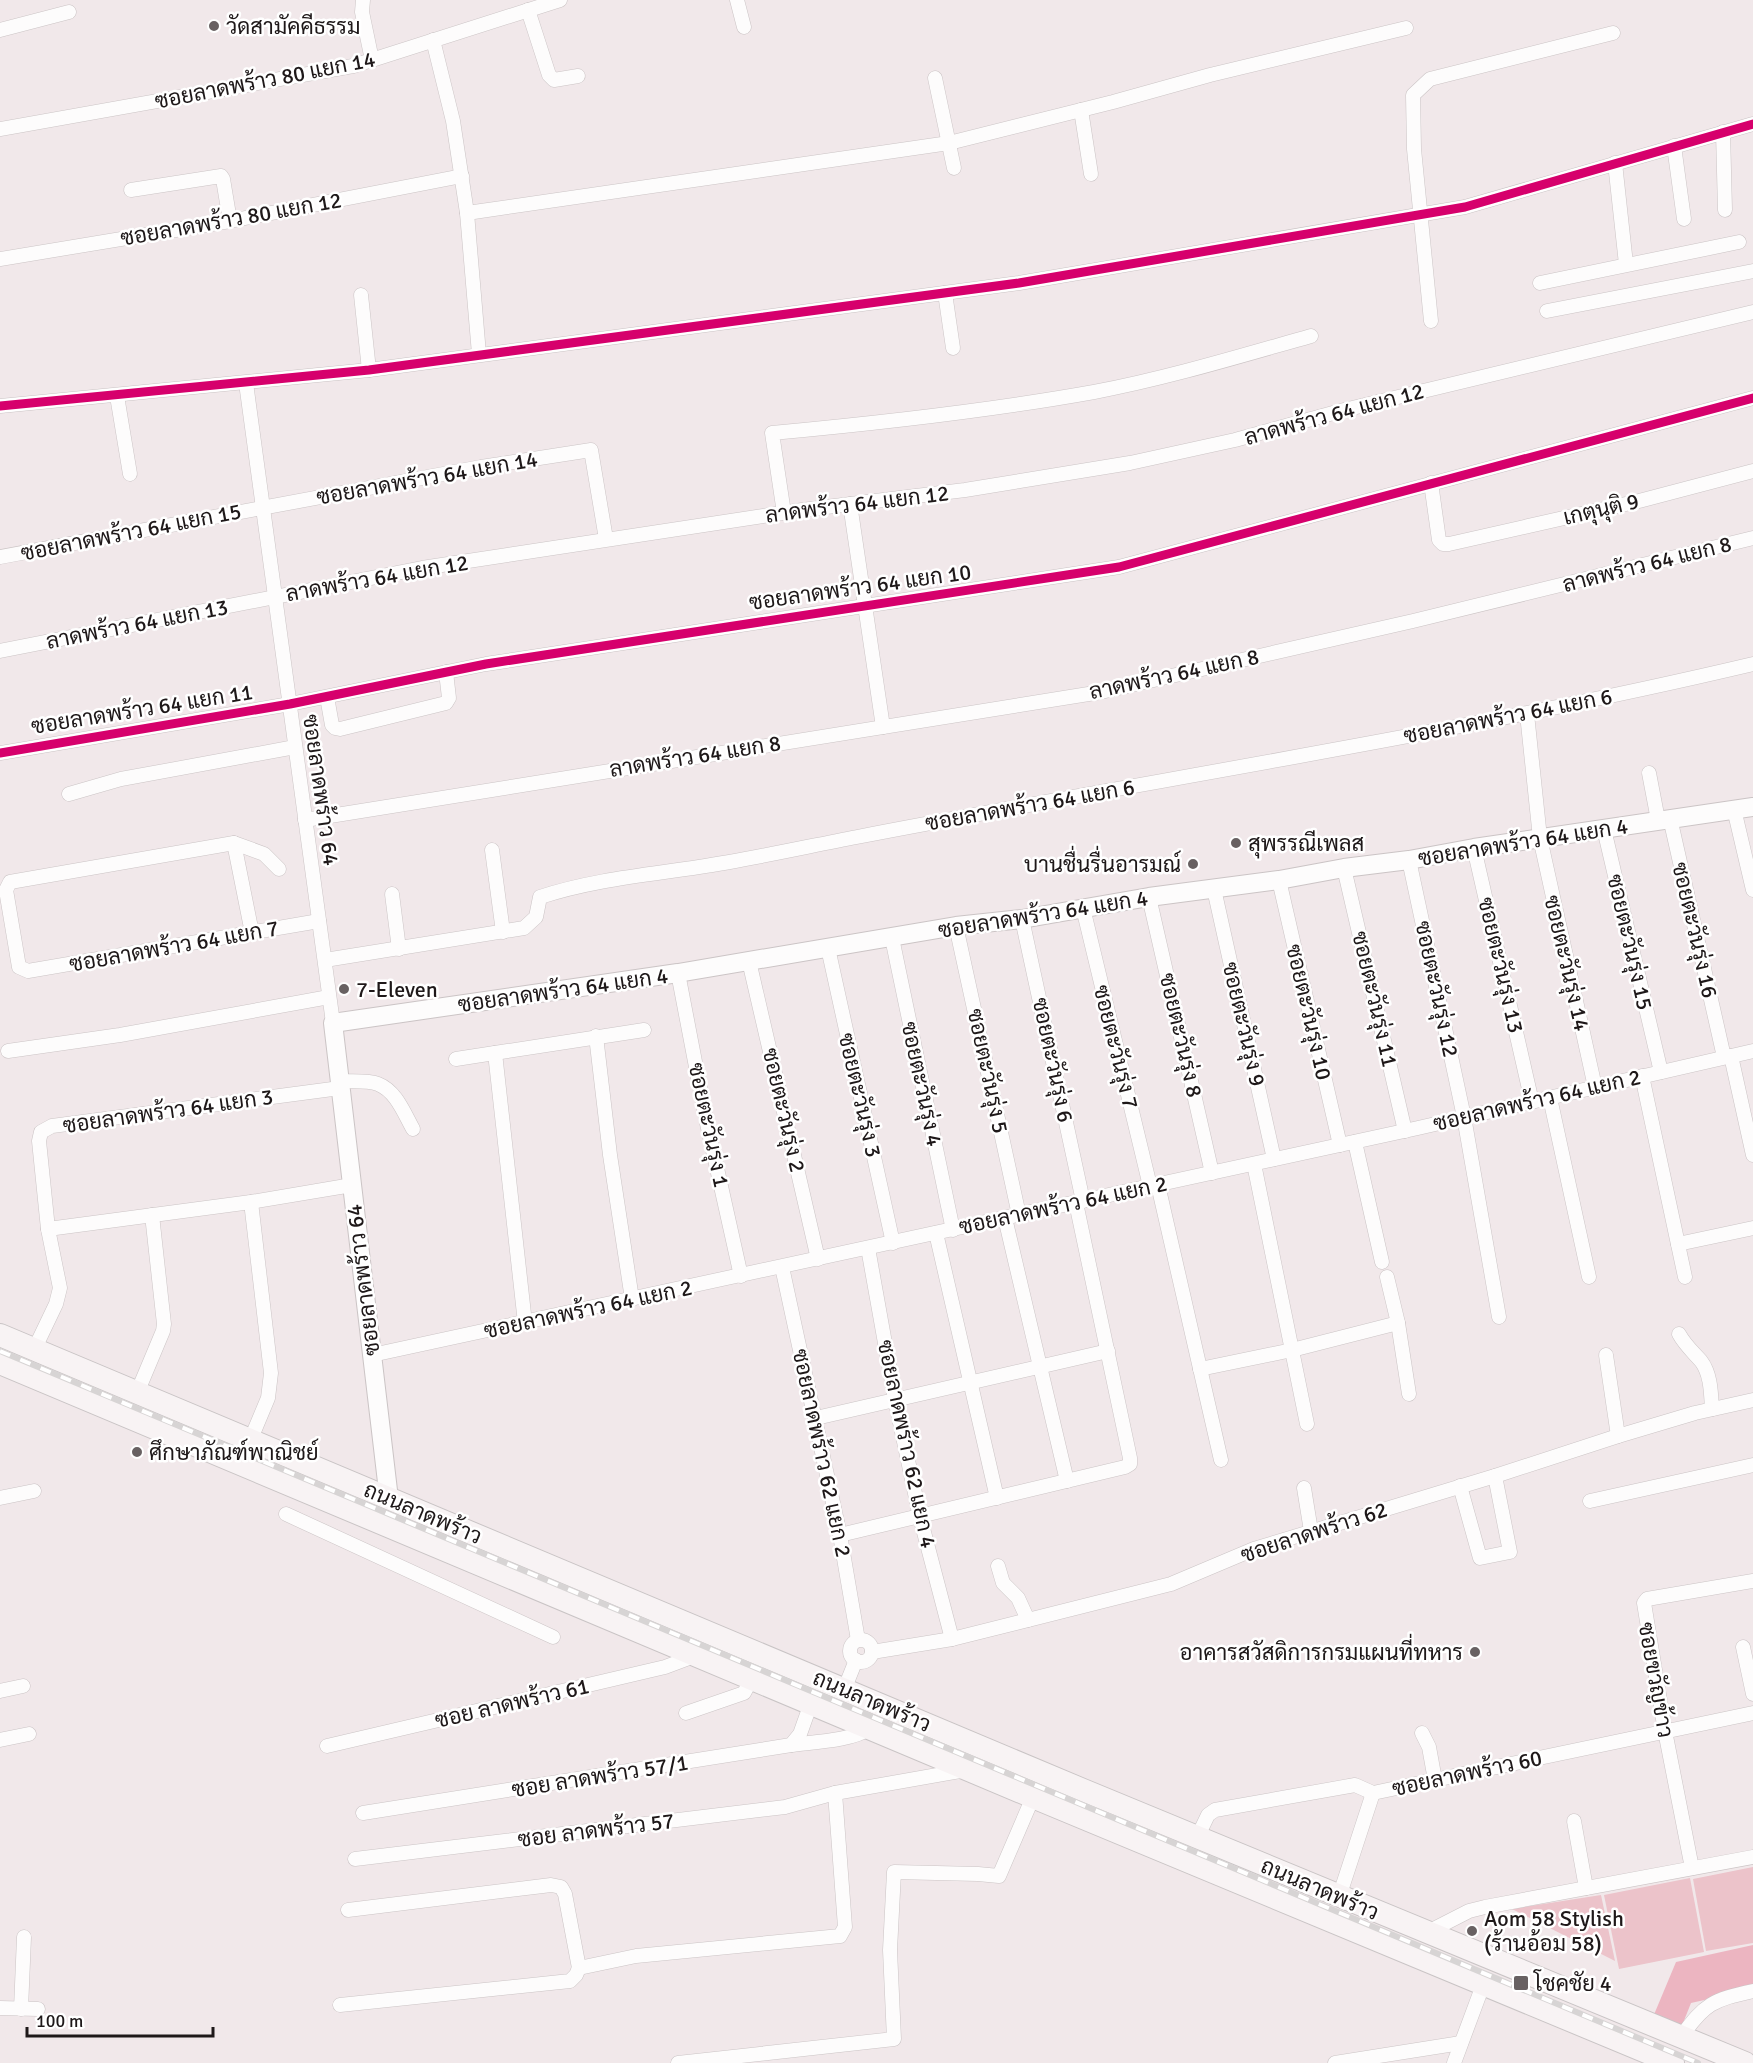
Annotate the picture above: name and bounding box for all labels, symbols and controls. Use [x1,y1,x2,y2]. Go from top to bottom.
place label: วัดสามัคคีธรรม [226,13,361,40]
marker: วัดสามัคคีธรรม [207,19,221,33]
street label: ซอยลาดพร้าว 80 แยก 14 [152,44,378,115]
street label: ซอยลาดพร้าว 80 แยก 12 [118,185,344,252]
street label: ลาดพร้าว 64 แยก 12 [1241,376,1427,451]
street label: ซอยลาดพร้าว 64 แยก 14 [314,444,540,511]
street label: ลาดพร้าว 64 แยก 12 [763,478,950,529]
street label: เกตุนุติ 9 [1560,487,1642,533]
street label: ซอยลาดพร้าว 64 แยก 15 [18,496,244,567]
street label: ลาดพร้าว 64 แยก 8 [1560,529,1734,598]
street label: ลาดพร้าว 64 แยก 12 [283,548,470,607]
street label: ซอยลาดพร้าว 64 แยก 10 [747,557,973,616]
street label: ลาดพร้าว 64 แยก 13 [43,592,230,655]
street label: ลาดพร้าว 64 แยก 8 [1086,642,1261,705]
street label: ซอยลาดพร้าว 64 แยก 11 [29,677,255,740]
street label: ซอยลาดพร้าว 64 แยก 6 [1401,682,1615,749]
street label: ซอยลาดพร้าว 64 [297,712,346,868]
street label: ลาดพร้าว 64 แยก 8 [607,728,783,783]
street label: ซอยลาดพร้าว 64 แยก 6 [923,772,1137,837]
street label: ซอยลาดพร้าว 64 แยก 4 [1416,811,1630,872]
place label: สุพรรณีเพลส [1248,830,1364,859]
marker: สุพรรณีเพลส [1229,836,1243,850]
place label: บานชื่นรื่นอารมณ์ [1024,845,1181,878]
marker: บานชื่นรื่นอารมณ์ [1186,857,1200,871]
street label: ซอยตะวันรุ่ง 16 [1664,859,1724,1001]
street label: ซอยตะวันรุ่ง 15 [1599,871,1659,1013]
street label: ซอยลาดพร้าว 64 แยก 4 [936,883,1150,944]
street label: ซอยตะวันรุ่ง 14 [1536,892,1596,1034]
street label: ซอยตะวันรุ่ง 13 [1470,894,1530,1036]
street label: ซอยลาดพร้าว 64 แยก 7 [67,913,281,978]
street label: ซอยตะวันรุ่ง 12 [1407,918,1465,1060]
street label: ซอยตะวันรุ่ง 11 [1344,928,1404,1070]
street label: ซอยตะวันรุ่ง 10 [1278,941,1338,1083]
street label: ซอยตะวันรุ่ง 9 [1215,959,1271,1089]
street label: ซอยลาดพร้าว 64 แยก 4 [456,961,670,1018]
street label: ซอยตะวันรุ่ง 8 [1152,970,1208,1100]
place label: 7-Eleven [356,976,438,1003]
marker: 7-Eleven [337,982,351,996]
street label: ซอยตะวันรุ่ง 7 [1086,982,1144,1112]
street label: ซอยตะวันรุ่ง 6 [1025,995,1079,1125]
street label: ซอยตะวันรุ่ง 5 [960,1006,1014,1136]
street label: ซอยตะวันรุ่ง 4 [894,1019,948,1149]
street label: ซอยตะวันรุ่ง 3 [831,1030,887,1160]
street label: ซอยตะวันรุ่ง 2 [755,1045,811,1175]
street label: ซอยตะวันรุ่ง 1 [681,1060,735,1190]
street label: ซอยลาดพร้าว 64 แยก 2 [1430,1062,1643,1137]
street label: ซอยลาดพร้าว 64 แยก 3 [61,1082,275,1139]
street label: ซอยลาดพร้าว 64 แยก 2 [956,1169,1170,1240]
street label: ซอยลาดพร้าว 64 [339,1203,386,1357]
street label: ซอยลาดพร้าว 64 แยก 2 [481,1273,695,1344]
street label: ซอยลาดพร้าว 62 แยก 4 [872,1337,943,1551]
street label: ซอยลาดพร้าว 62 แยก 2 [787,1346,858,1560]
place label: ศึกษาภัณฑ์พาณิชย์ [149,1438,319,1466]
marker: ศึกษาภัณฑ์พาณิชย์ [130,1445,144,1459]
street label: ถนนลาดพร้าว [360,1475,487,1550]
street label: ซอยลาดพร้าว 62 [1237,1495,1391,1568]
street label: ซอยขวัญข้าว [1633,1620,1680,1740]
place label: อาคารสวัสดิการกรมแผนที่ทหาร [1180,1633,1463,1666]
marker: อาคารสวัสดิการกรมแผนที่ทหาร [1468,1645,1482,1659]
street label: ถนนลาดพร้าว [809,1663,936,1738]
street label: ซอย ลาดพร้าว 61 [432,1671,592,1734]
street label: ซอยลาดพร้าว 60 [1389,1743,1544,1802]
street label: ซอย ลาดพร้าว 57/1 [510,1748,690,1803]
street label: ซอย ลาดพร้าว 57 [516,1806,676,1853]
street label: ถนนลาดพร้าว [1257,1851,1384,1926]
place label: Aom 58 Stylish (ร้านอ้อม 58) [1484,1905,1624,1957]
marker: Aom 58 Stylish (ร้านอ้อม 58) [1465,1924,1479,1938]
place label: โชคชัย 4 [1533,1969,1612,1997]
marker: โชคชัย 4 [1512,1974,1530,1992]
scale bar [27,2000,213,2038]
text: 100 m [36,2010,83,2032]

